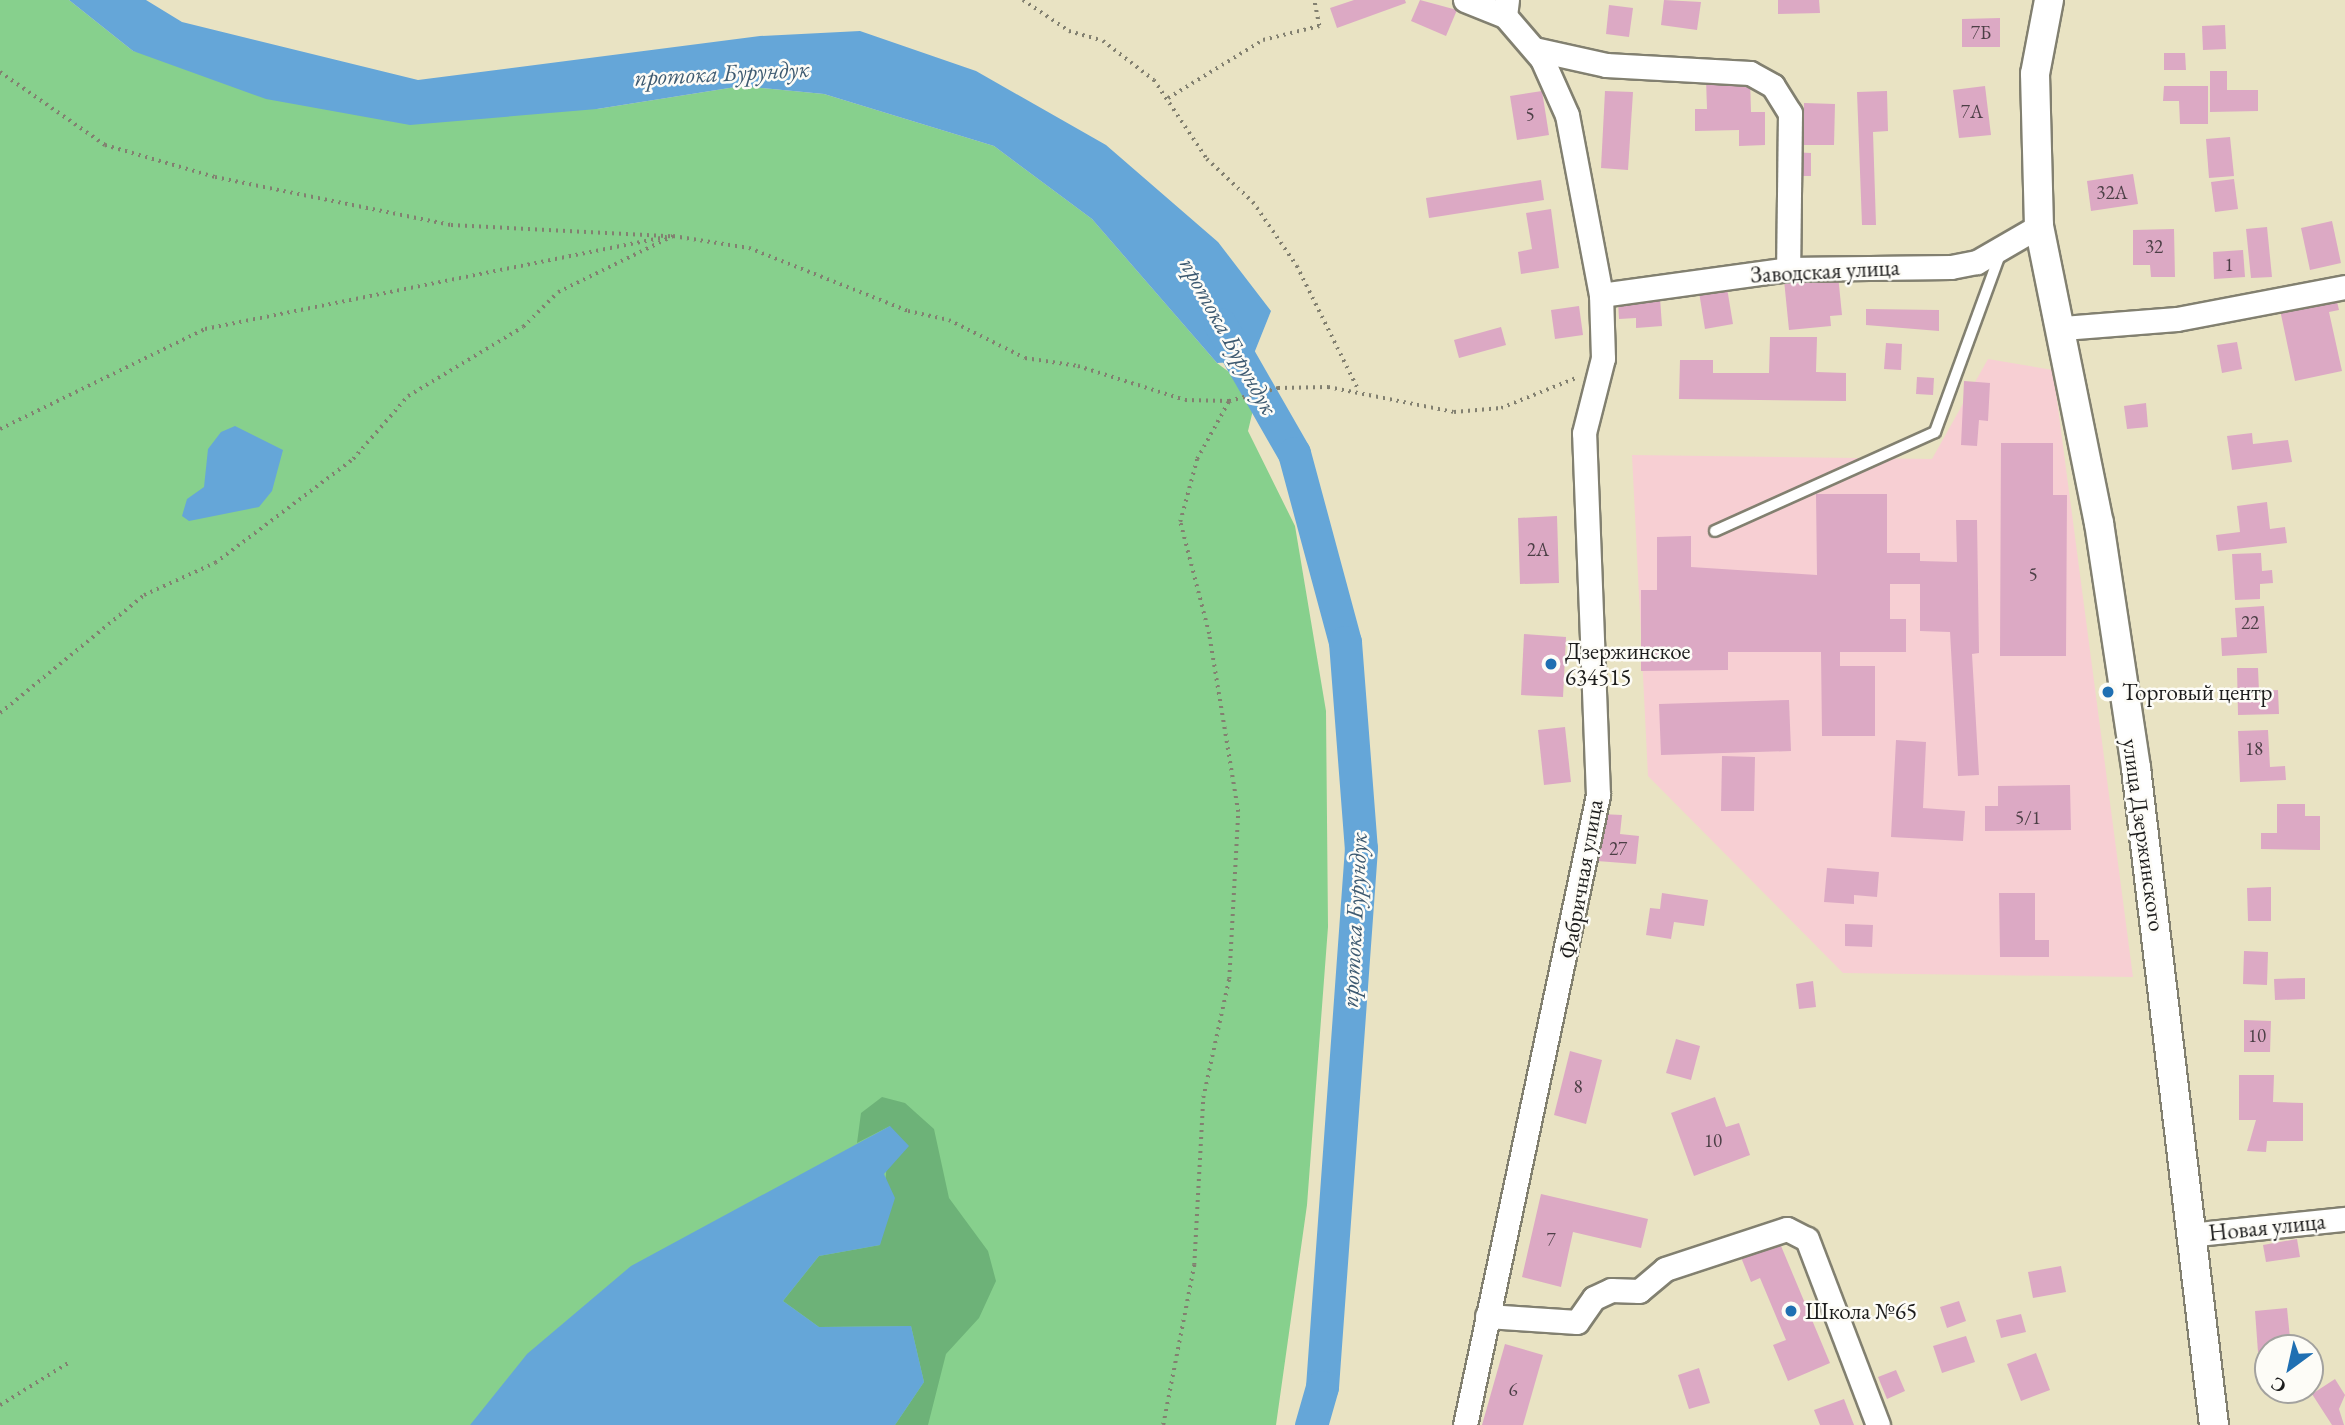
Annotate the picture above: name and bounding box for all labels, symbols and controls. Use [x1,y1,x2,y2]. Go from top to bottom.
house number: 7Б [1971,22,1991,44]
water label: протока Бурундук [634,54,810,92]
house number: 7А [1961,101,1983,123]
house number: 5 [1525,104,1535,126]
house number: 32А [2096,182,2128,204]
house number: 32 [2145,236,2163,258]
water label: протока Бурундук [1174,252,1284,420]
street label: Заводская улица [1750,253,1900,289]
house number: 1 [2224,254,2234,276]
house number: 2А [1527,539,1549,561]
house number: 5 [2028,564,2038,586]
house number: 22 [2241,612,2259,634]
place label: Дзержинское 634515 [1565,637,1690,691]
marker: Дзержинское 634515 [1543,656,1559,672]
place label: Торговый центр [2122,678,2273,706]
marker: Торговый центр [2100,684,2116,700]
street label: улица Дзержинского [2117,737,2171,933]
house number: 18 [2245,738,2263,760]
street label: Фабричная улица [1553,797,1609,961]
house number: 5/1 [2015,807,2041,829]
water label: протока Бурундук [1335,832,1373,1008]
house number: 27 [1609,838,1627,860]
house number: 10 [2248,1025,2266,1047]
house number: 8 [1573,1076,1583,1098]
house number: 10 [1704,1130,1722,1152]
street label: Новая улица [2207,1207,2327,1247]
house number: 7 [1546,1229,1556,1251]
place label: Школа №65 [1805,1297,1917,1325]
marker: Школа №65 [1783,1303,1799,1319]
north arrow [2254,1334,2324,1404]
text: С [2266,1371,2291,1400]
house number: 6 [1508,1379,1518,1401]

